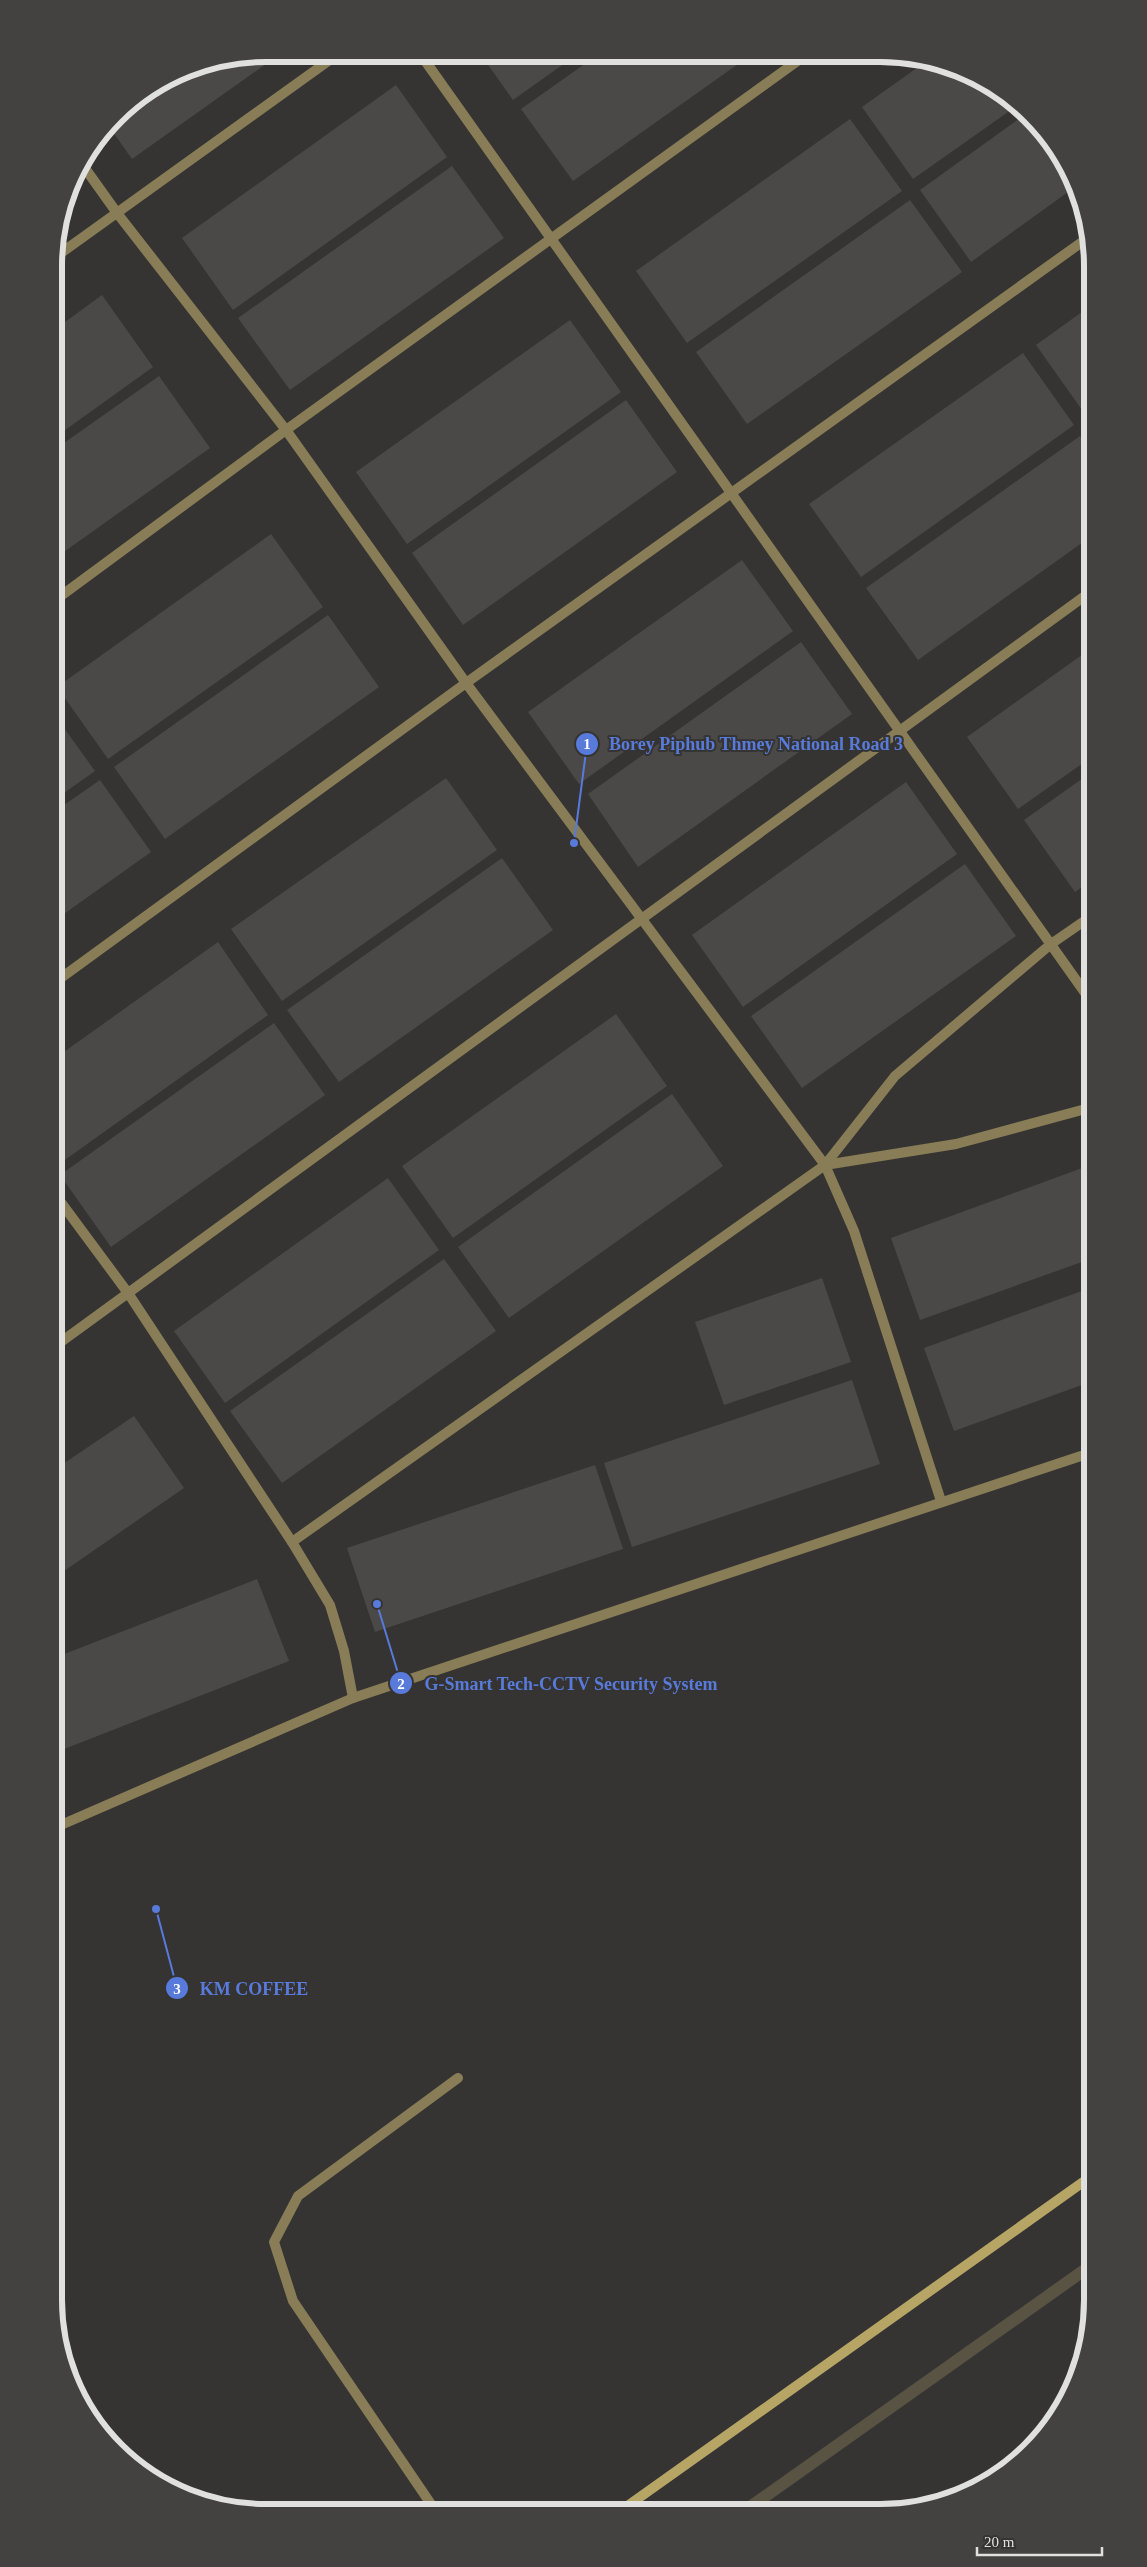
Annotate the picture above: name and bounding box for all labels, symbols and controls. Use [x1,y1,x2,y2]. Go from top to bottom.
callout: Borey Piphub Thmey National Road 3 [574,727,913,760]
text: Borey Piphub Thmey National Road 3 [609,734,903,754]
text: 1 [583,736,591,752]
callout: G-Smart Tech-CCTV Security System [389,1667,728,1700]
text: G-Smart Tech-CCTV Security System [424,1674,718,1694]
text: 2 [397,1676,405,1692]
callout: KM COFFEE [165,1972,318,2005]
text: KM COFFEE [200,1979,308,1999]
text: 3 [173,1981,181,1997]
scale bar [977,2524,1102,2556]
text: 20 m [984,2534,1015,2550]

